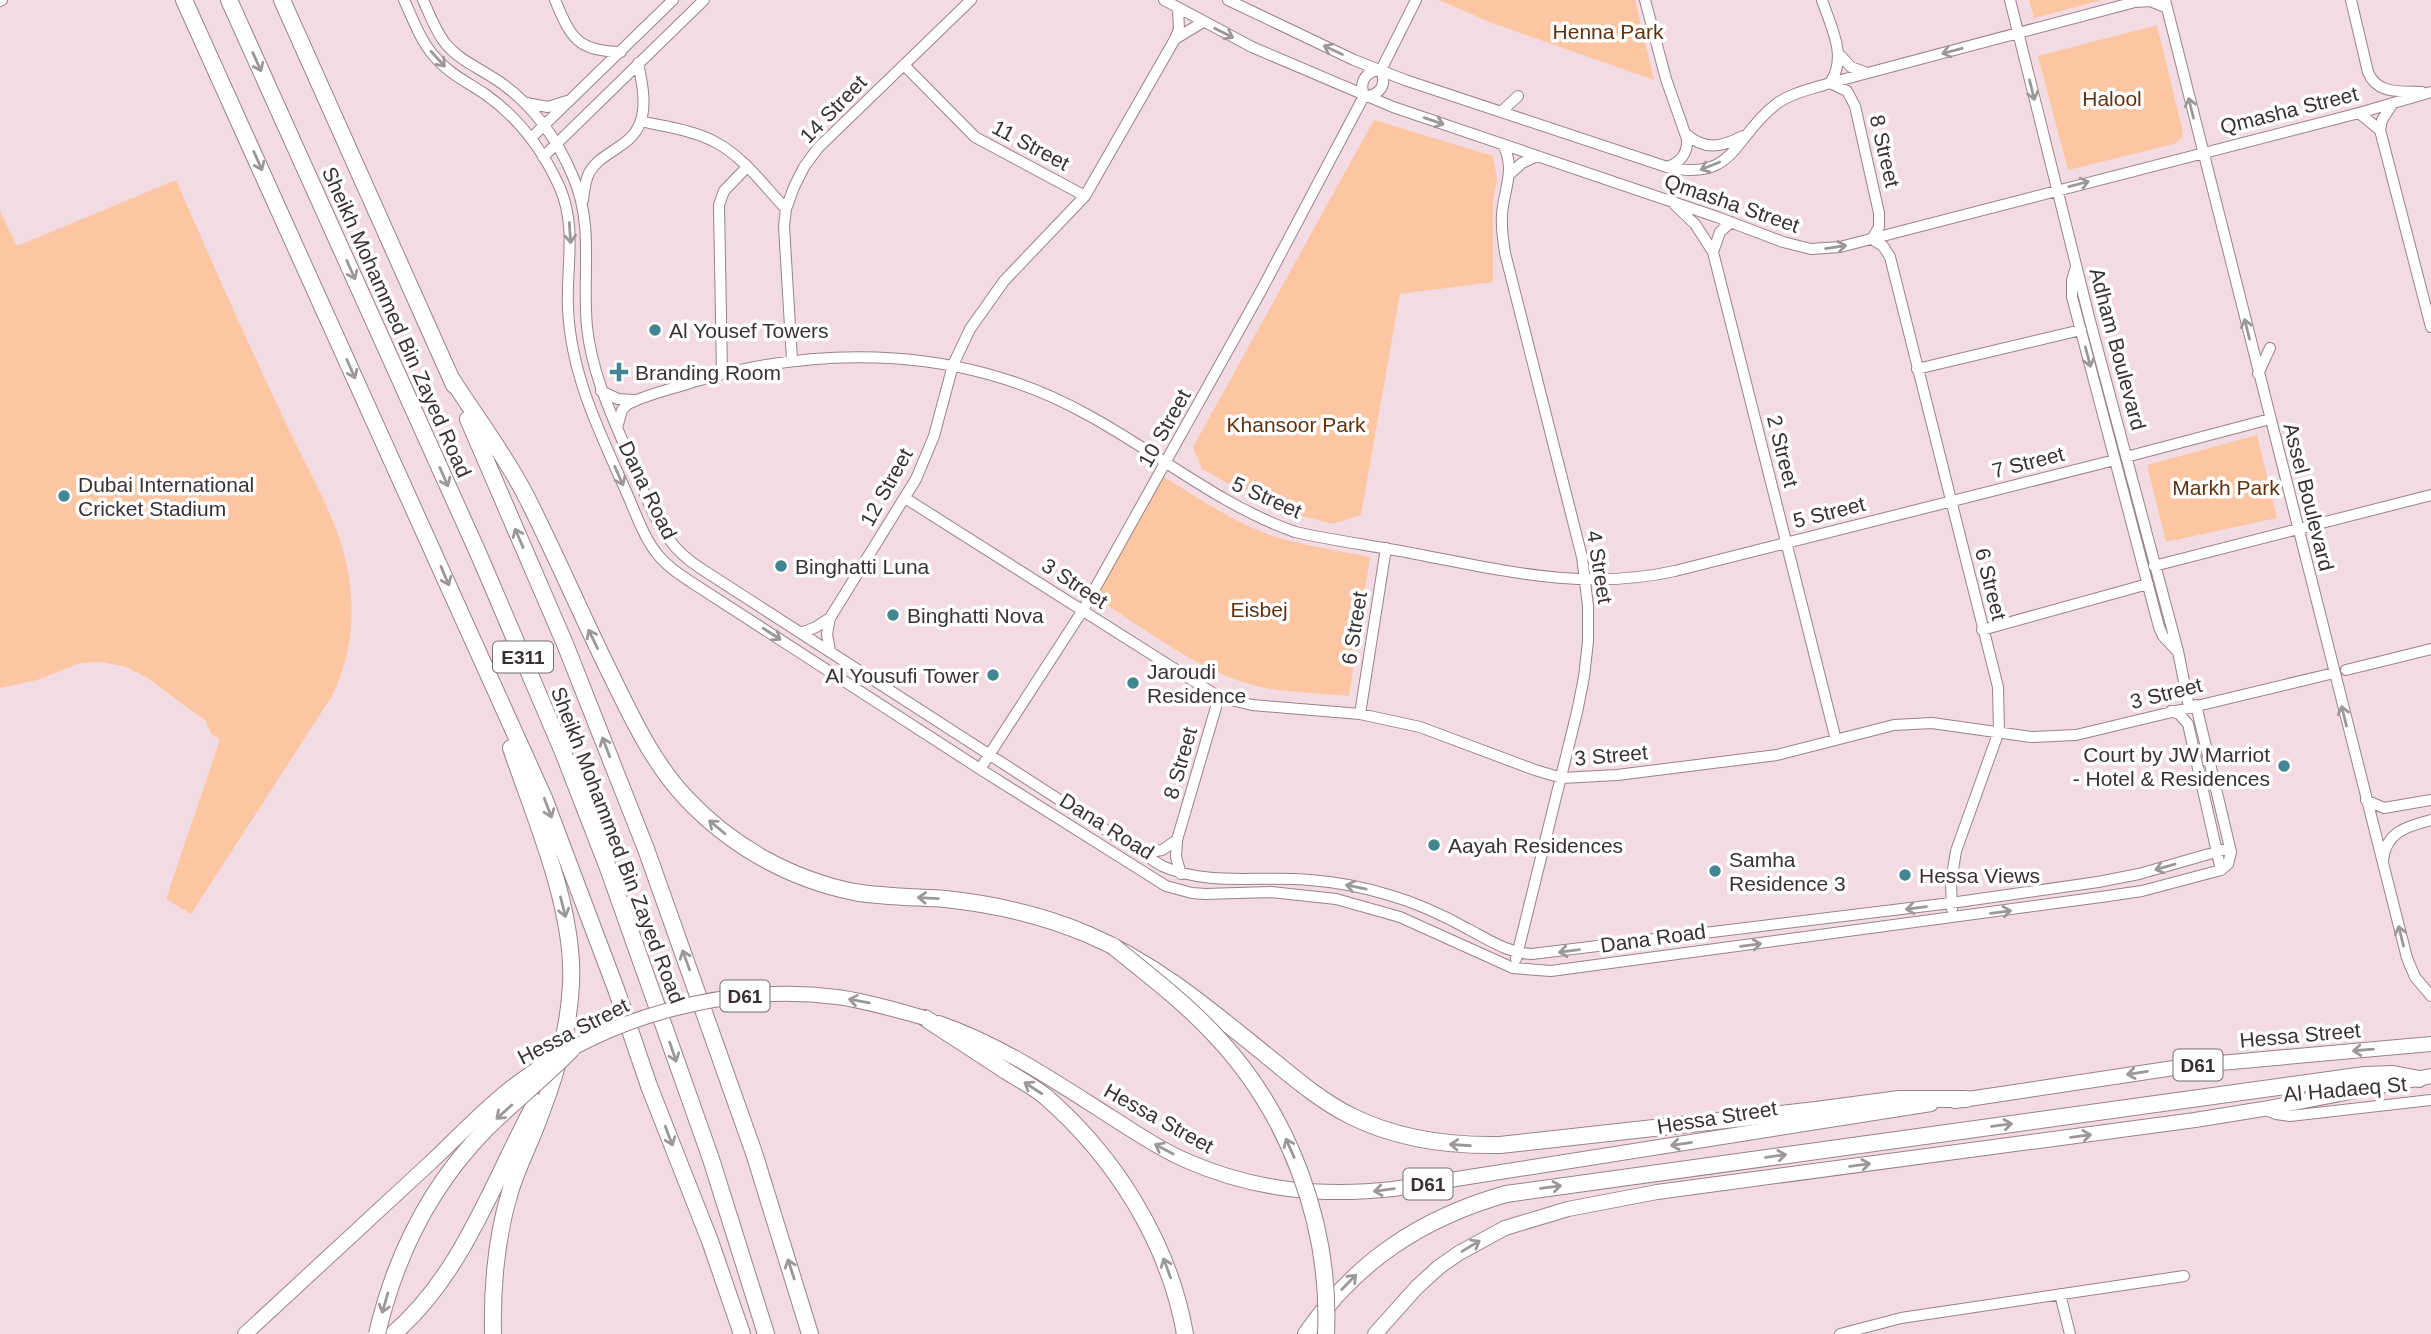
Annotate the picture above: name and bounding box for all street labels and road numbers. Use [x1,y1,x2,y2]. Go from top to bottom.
street label: 14 Street [795,70,871,148]
street label: Qmasha Street [2218,82,2360,138]
street label: 8 Street [1866,113,1905,190]
street label: 11 Street [989,115,1073,175]
street label: Sheikh Mohammed Bin Zayed Road [318,163,476,481]
street label: Qmasha Street [1661,169,1803,237]
street label: Adham Boulevard [2085,265,2151,433]
street label: 10 Street [1133,385,1195,471]
street label: 2 Street [1763,413,1803,490]
street label: Assel Boulevard [2279,421,2339,573]
street label: Dana Road [614,437,682,543]
street label: 7 Street [1990,442,2067,482]
street label: 12 Street [855,444,917,530]
street label: 5 Street [1229,472,1305,523]
street label: 5 Street [1791,492,1868,532]
street label: 4 Street [1583,529,1617,605]
street label: 6 Street [1971,546,2011,623]
street label: 3 Street [1038,553,1112,613]
street label: 6 Street [1337,590,1371,666]
road number: E311 [493,642,553,672]
street label: 3 Street [2128,673,2205,713]
street label: Sheikh Mohammed Bin Zayed Road [547,683,689,1007]
street label: 8 Street [1159,724,1201,802]
street label: 3 Street [1573,740,1649,770]
street label: Dana Road [1056,788,1158,864]
street label: Dana Road [1599,919,1707,957]
road number: D61 [720,980,770,1012]
street label: Hessa Street [514,993,632,1069]
street label: Hessa Street [2239,1018,2362,1052]
road number: D61 [2174,1050,2222,1080]
street label: Al Hadaeq St [2282,1072,2408,1106]
street label: Hessa Street [1100,1079,1218,1158]
street label: Hessa Street [1655,1096,1779,1138]
road number: D61 [1404,1168,1452,1200]

